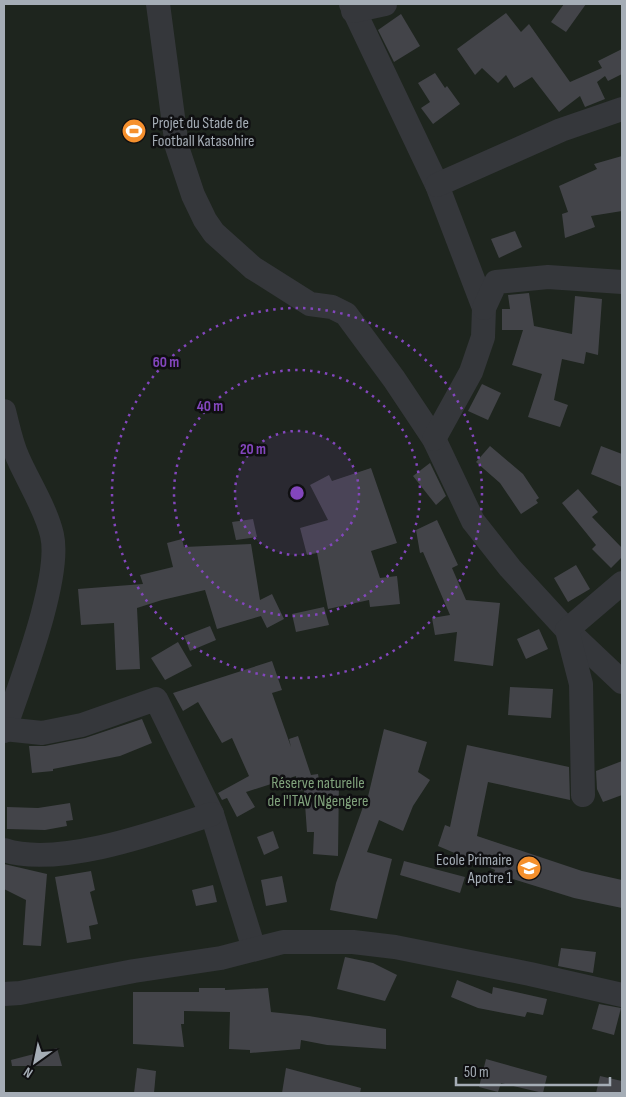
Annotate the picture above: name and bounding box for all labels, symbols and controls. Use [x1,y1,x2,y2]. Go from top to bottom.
place label: Projet du Stade de Football Katasohire [152,114,255,151]
sports icon: Projet du Stade de Football Katasohire [121,118,147,144]
text: 60 m [153,353,179,372]
text: 40 m [197,397,223,416]
text: 20 m [240,440,266,459]
centre of rings [288,484,306,502]
park label: Réserve naturelle de l'ITAV (Ngengere [267,774,369,811]
place label: Ecole Primaire Apotre 1 [436,851,512,888]
school or university icon: Ecole Primaire Apotre 1 [516,855,542,881]
north arrow [10,1037,60,1087]
scale bar [456,1054,610,1086]
text: N [20,1063,36,1082]
text: 50 m [464,1063,489,1082]

